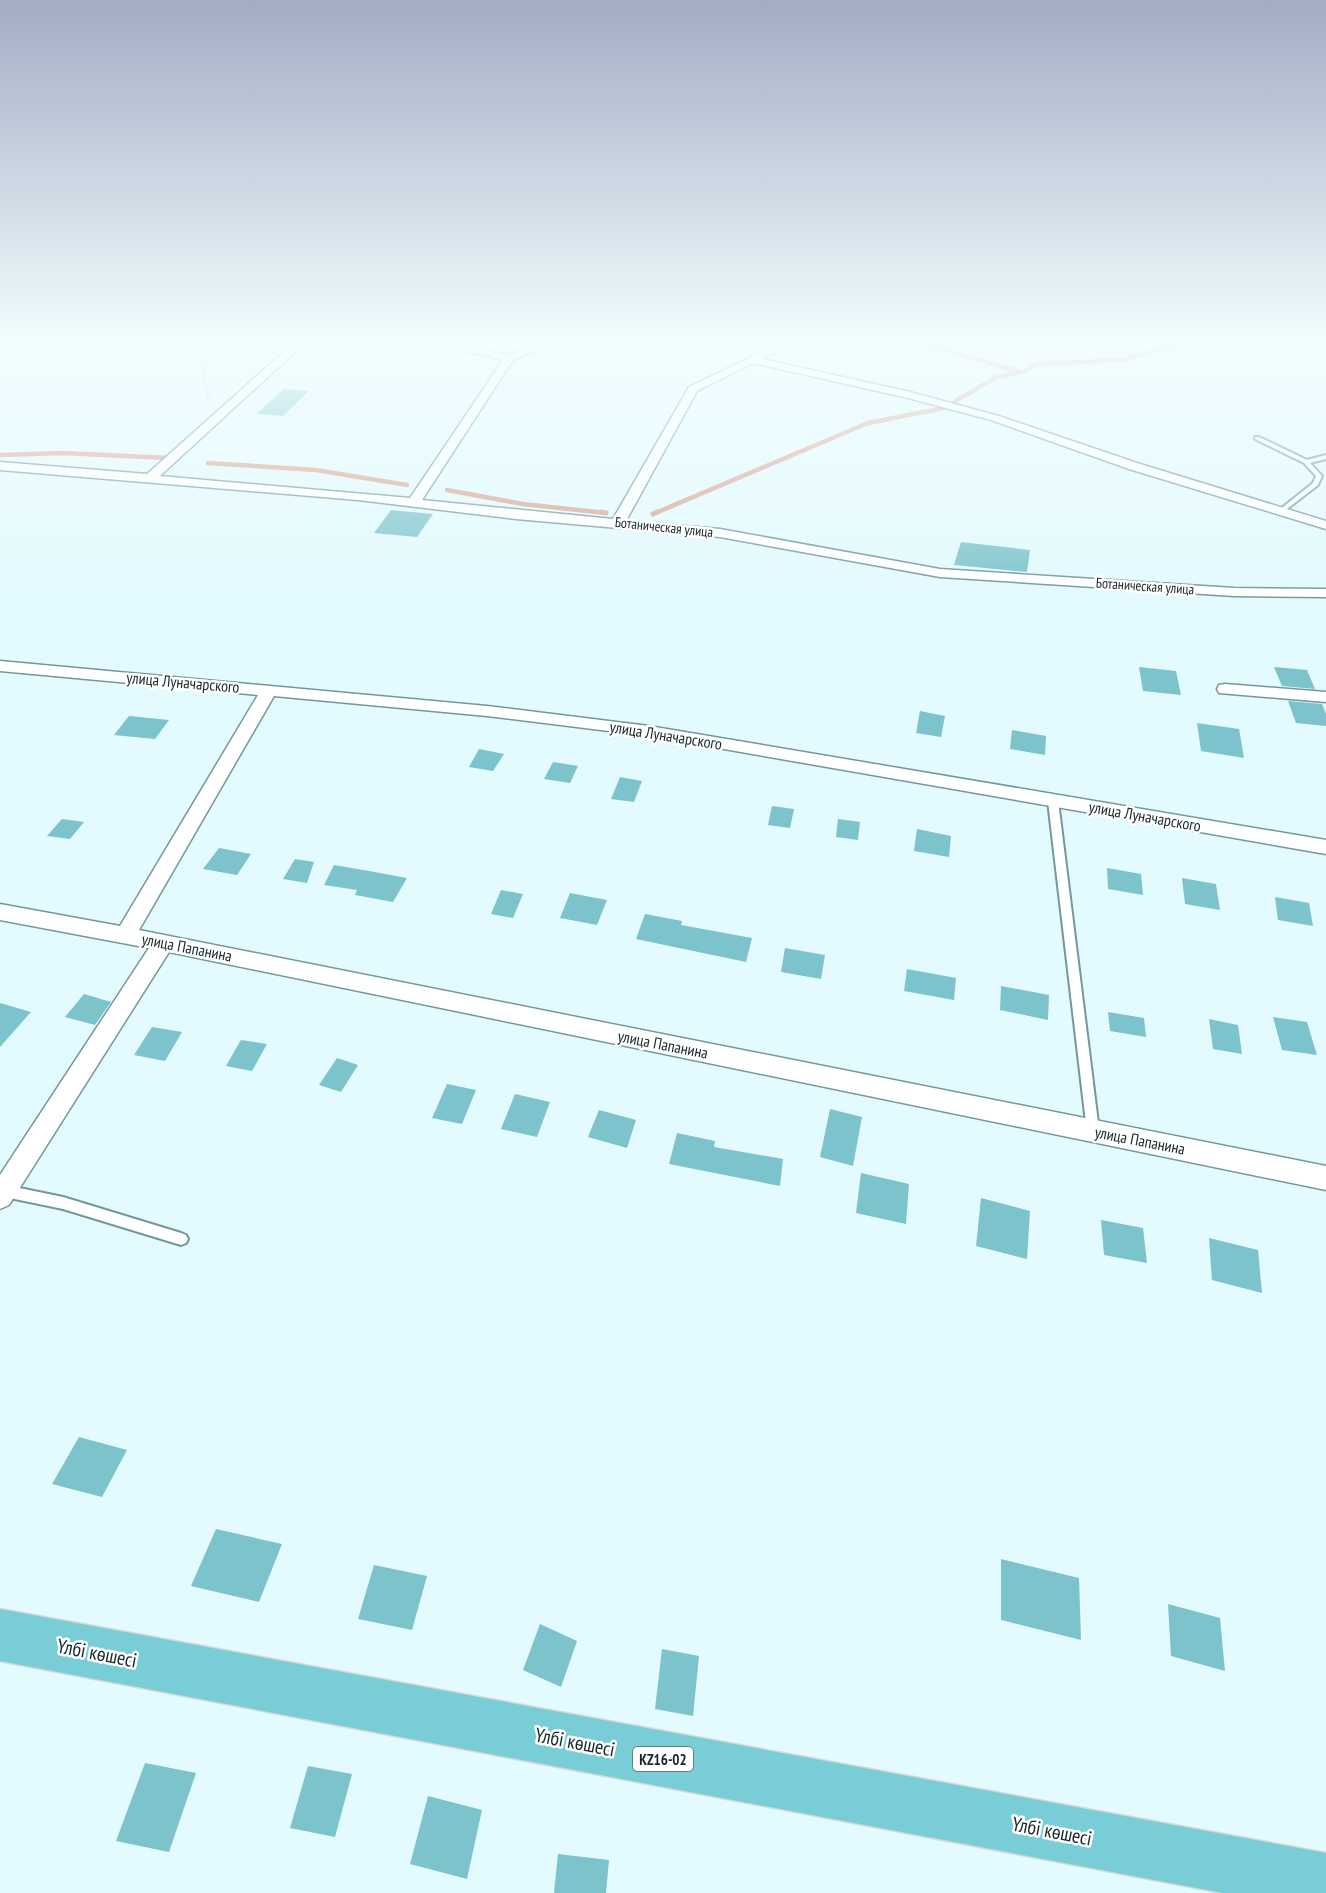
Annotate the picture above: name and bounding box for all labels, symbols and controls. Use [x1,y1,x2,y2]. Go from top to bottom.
street label: Ботаническая улица [614,513,714,541]
street label: Ботаническая улица [1095,574,1195,598]
street label: улица Луначарского [126,667,240,697]
street label: улица Луначарского [608,716,724,754]
street label: улица Луначарского [1087,796,1203,836]
street label: улица Папанина [140,928,234,966]
street label: улица Папанина [616,1025,710,1063]
street label: улица Папанина [1093,1121,1187,1159]
street label: Үлбі көшесі [55,1633,139,1673]
street label: Үлбі көшесі [533,1722,617,1762]
road number: KZ16-02 [633,1747,693,1771]
street label: Үлбі көшесі [1010,1811,1094,1851]

